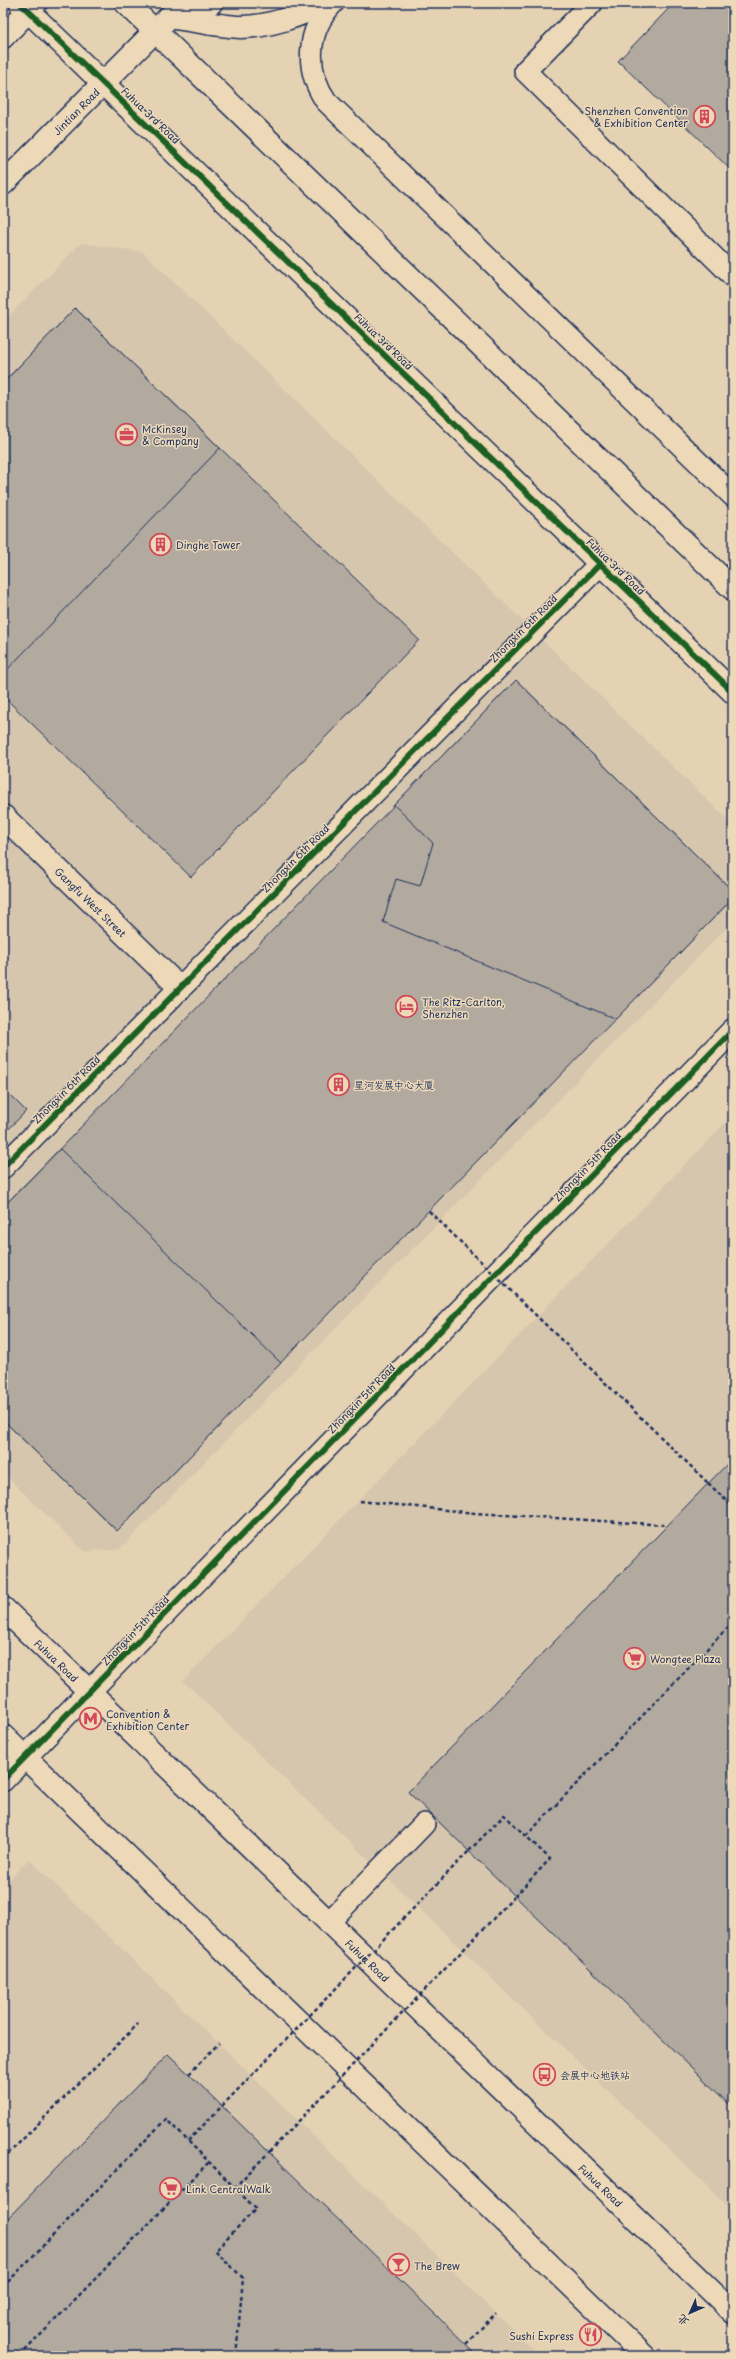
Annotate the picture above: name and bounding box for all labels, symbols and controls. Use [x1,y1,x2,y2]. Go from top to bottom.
street label: Fuhua 3rd Road [118,83,184,147]
street label: Jintian Road [49,84,102,138]
place label: Shenzhen Convention & Exhibition Center [584,103,688,130]
building icon: Shenzhen Convention & Exhibition Center [691,103,717,129]
street label: Fuhua 3rd Road [351,309,417,373]
office icon: McKinsey & Company [113,421,139,447]
place label: McKinsey & Company [142,421,199,448]
building icon: Dinghe Tower [148,531,174,557]
street label: Fuhua 3rd Road [583,534,649,598]
place label: Dinghe Tower [176,537,241,552]
street label: Zhongxin 6th Road [486,591,560,665]
street label: Zhongxin 6th Road [258,821,332,895]
street label: Gangfu West Street [52,863,130,940]
hotel icon: The Ritz-Carlton, Shenzhen [394,994,420,1020]
place label: The Ritz-Carlton, Shenzhen [422,994,505,1021]
street label: Zhongxin 6th Road [29,1052,103,1126]
building icon: 星河发展中心大厦 [325,1071,351,1097]
place label: 星河发展中心大厦 [354,1077,434,1092]
street label: Zhongxin 5th Road [550,1128,624,1204]
street label: Zhongxin 5th Road [324,1360,398,1436]
street label: Zhongxin 5th Road [98,1592,172,1668]
street label: Fuhua Road [32,1635,83,1685]
supermarket icon: Wongtee Plaza [622,1645,648,1671]
place label: Wongtee Plaza [650,1651,721,1666]
metro station icon: Convention & Exhibition Center [78,1706,104,1732]
place label: Convention & Exhibition Center [106,1706,190,1733]
street label: Fuhua Road [343,1935,393,1985]
bus stop icon: 会展中心地铁站 [532,2061,558,2087]
place label: 会展中心地铁站 [560,2067,630,2082]
street label: Fuhua Road [576,2160,627,2210]
supermarket icon: Link CentralWalk [158,2175,184,2201]
place label: Link CentralWalk [186,2181,271,2196]
bar icon: The Brew [385,2252,411,2278]
place label: The Brew [414,2258,460,2273]
north arrow [670,2293,710,2333]
text: 北 [673,2311,692,2330]
restaurant icon: Sushi Express [577,2322,603,2348]
place label: Sushi Express [509,2328,575,2343]

